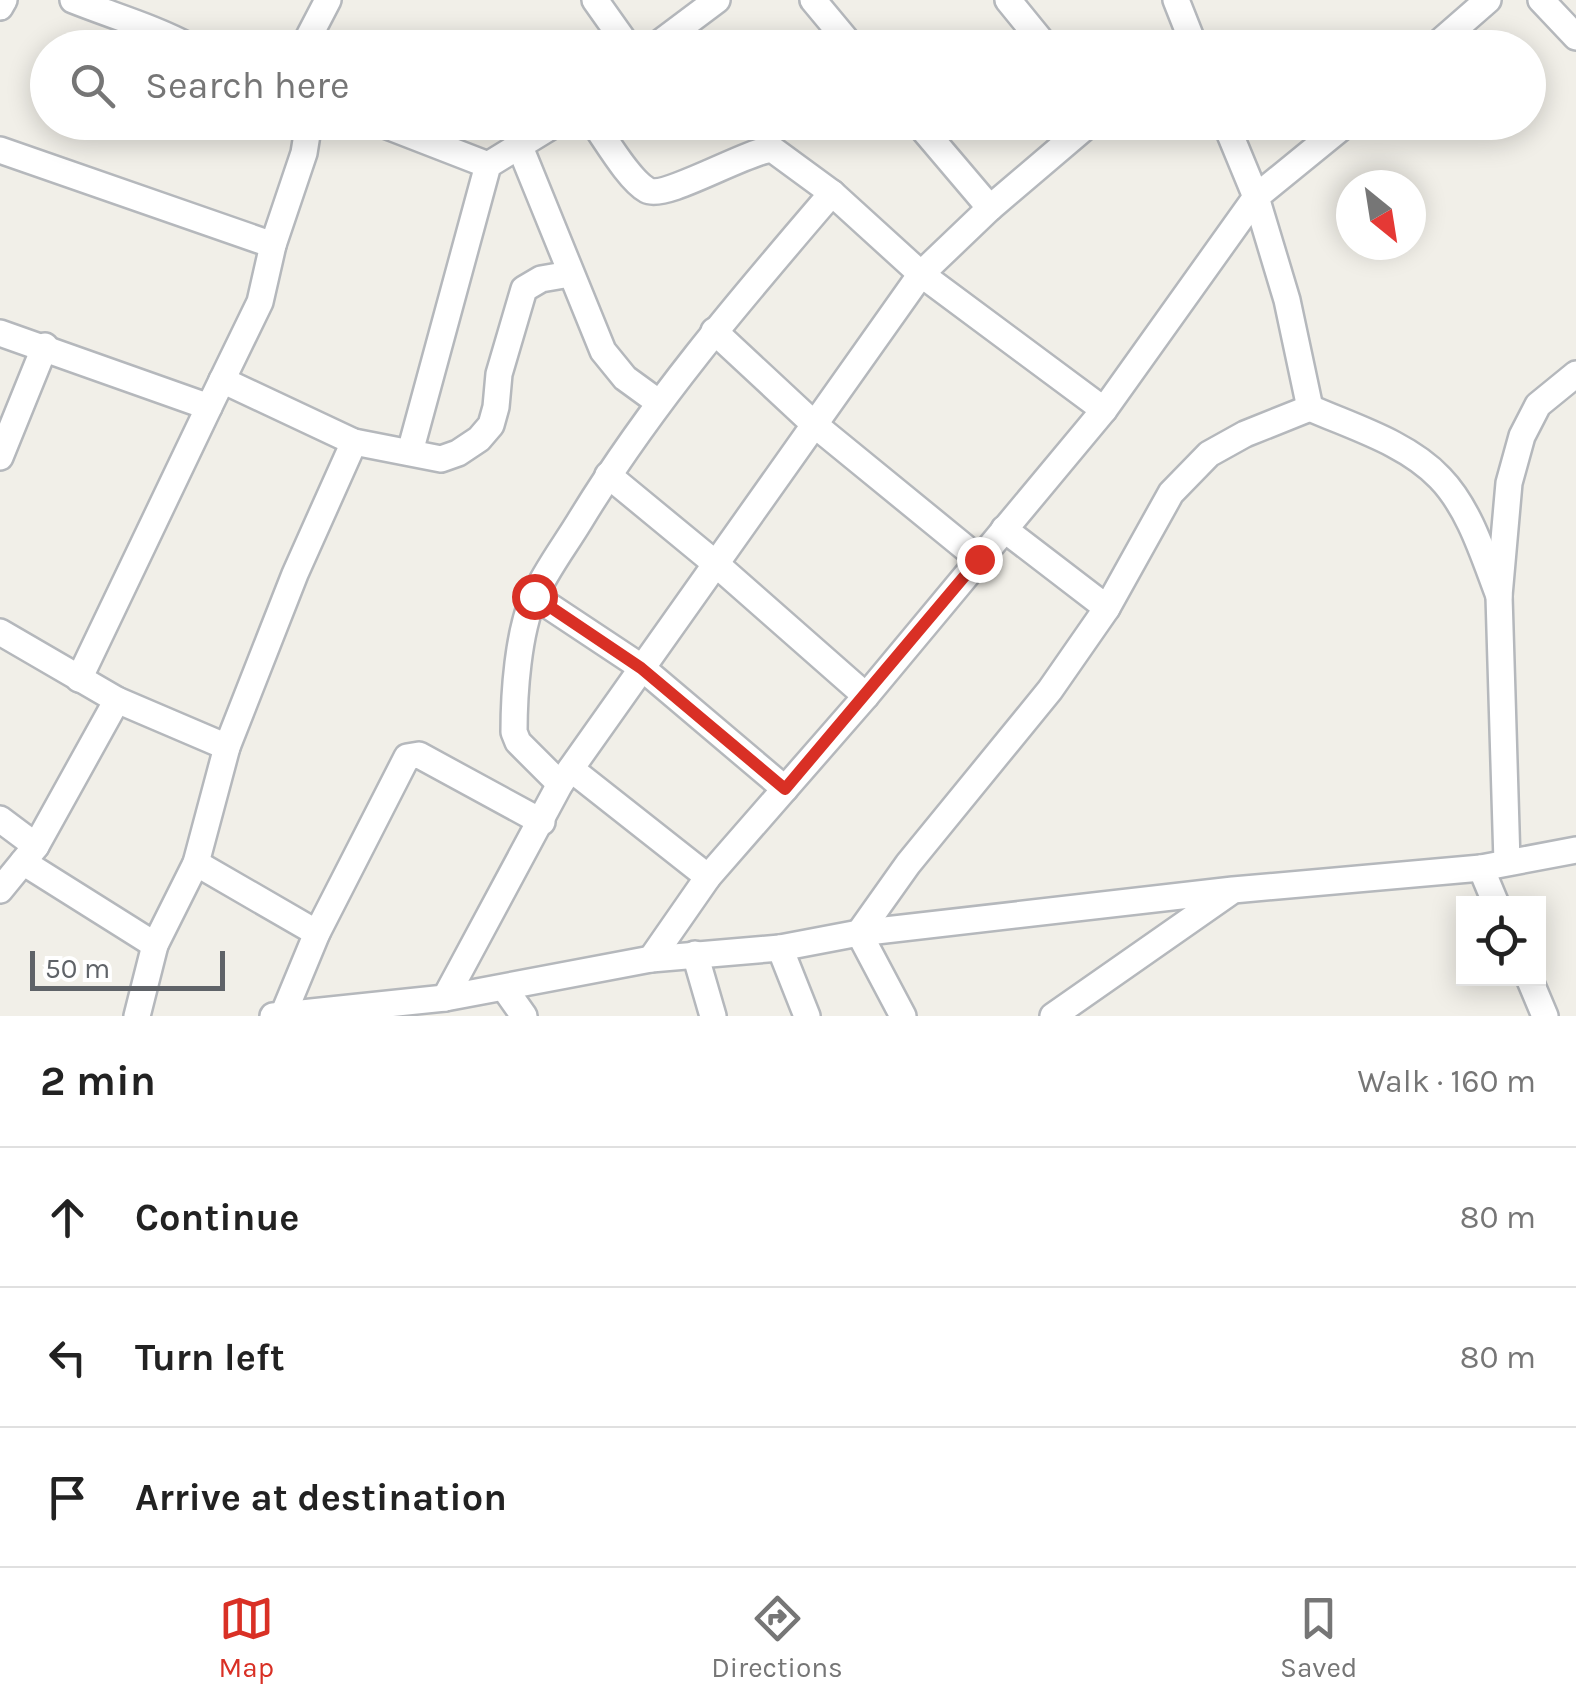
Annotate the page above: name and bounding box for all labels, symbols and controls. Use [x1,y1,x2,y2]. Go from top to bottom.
search box [30,30,1546,140]
icon: search [65,58,120,113]
text: Search here [145,63,349,108]
north arrow [1336,170,1426,260]
route end [957,537,1003,583]
route start [512,574,558,620]
map controls [1456,896,1546,986]
button: locate [1456,896,1546,986]
scale bar [30,946,225,990]
text: 50 m [45,952,110,985]
text: 2 min [40,1056,156,1106]
text: Walk · 160 m [1357,1063,1536,1100]
icon: ahead [40,1190,95,1245]
text: Continue [135,1195,299,1240]
text: 80 m [1460,1199,1536,1236]
icon: left [40,1330,95,1385]
text: Turn left [135,1335,285,1380]
text: 80 m [1460,1339,1536,1376]
icon: arrive [40,1470,95,1525]
text: Arrive at destination [135,1475,507,1520]
tab: Map [219,1591,274,1684]
tab: Directions [711,1591,843,1684]
tab: Saved [1280,1591,1357,1684]

